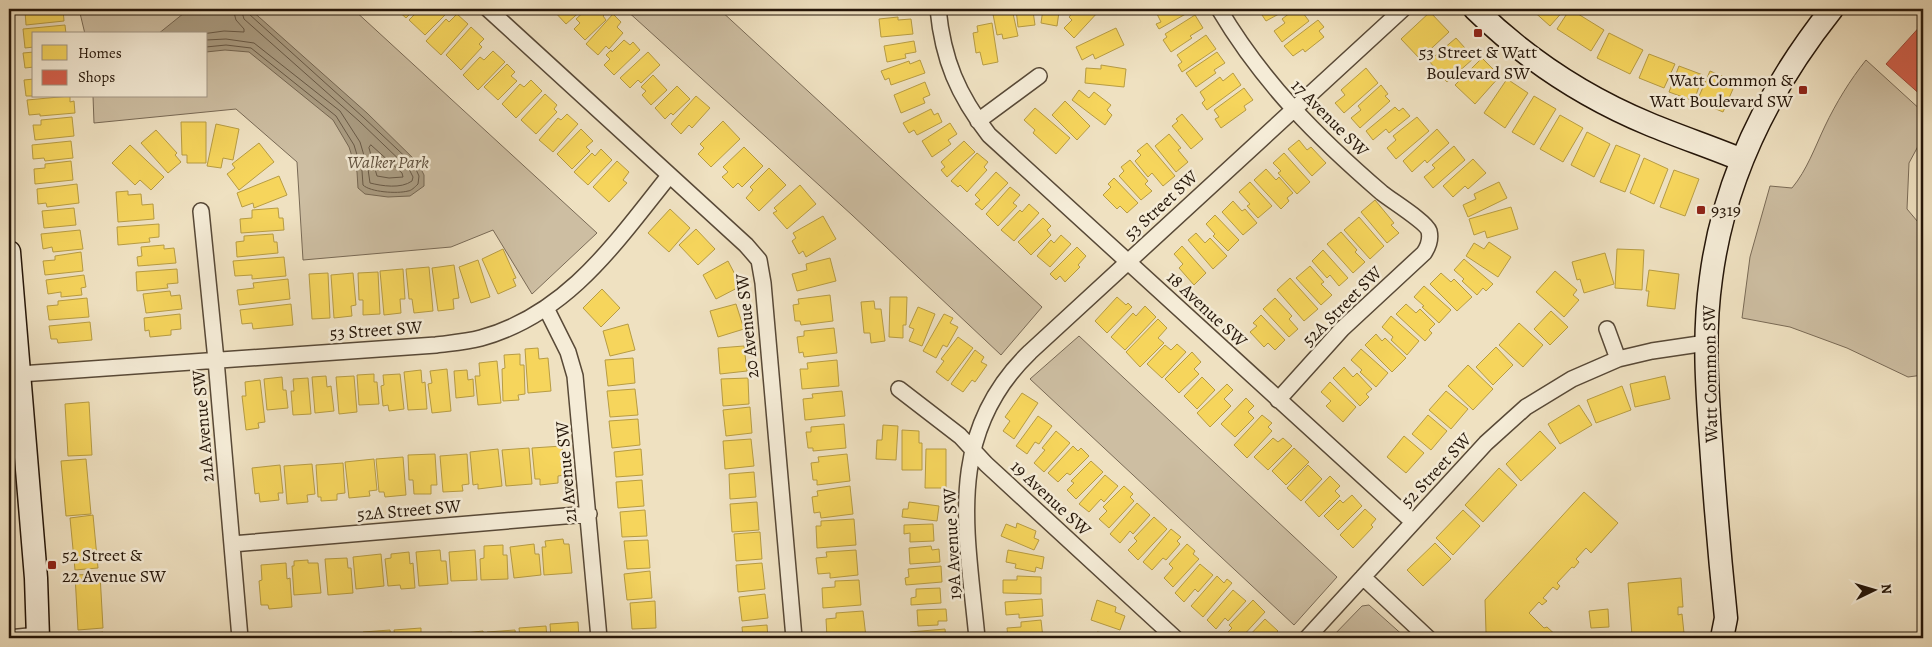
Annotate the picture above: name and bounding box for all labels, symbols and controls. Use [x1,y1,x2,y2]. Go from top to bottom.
marker: 53 Street & Watt Boulevard SW [1472,27,1484,39]
legend [32,32,208,98]
place label: 53 Street & Watt Boulevard SW [1419,40,1537,85]
text: Homes [78,43,122,63]
text: Shops [78,67,115,87]
place label: Watt Common & Watt Boulevard SW [1649,68,1793,113]
street label: 17 Avenue SW [1286,74,1374,162]
marker: Watt Common & Watt Boulevard SW [1797,84,1809,96]
park label: Walker Park [347,150,429,174]
street label: 53 Street SW [1119,164,1203,245]
place label: 9319 [1711,198,1741,222]
marker: 9319 [1695,204,1707,216]
street label: 52A Street SW [1297,260,1388,351]
street label: 18 Avenue SW [1162,265,1253,353]
street label: 20 Avenue SW [730,272,764,380]
street label: Watt Common SW [1697,305,1723,444]
street label: 53 Street SW [329,315,423,345]
street label: 21A Avenue SW [186,369,220,483]
street label: 21 Avenue SW [550,420,582,524]
street label: 52 Street SW [1395,427,1477,513]
street label: 19 Avenue SW [1006,455,1096,541]
street label: 19A Avenue SW [937,487,967,601]
street label: 52A Street SW [356,493,462,527]
place label: 52 Street & 22 Avenue SW [62,543,166,588]
marker: 52 Street & 22 Avenue SW [46,559,58,571]
north arrow [1850,564,1900,614]
text: N [1877,583,1896,595]

